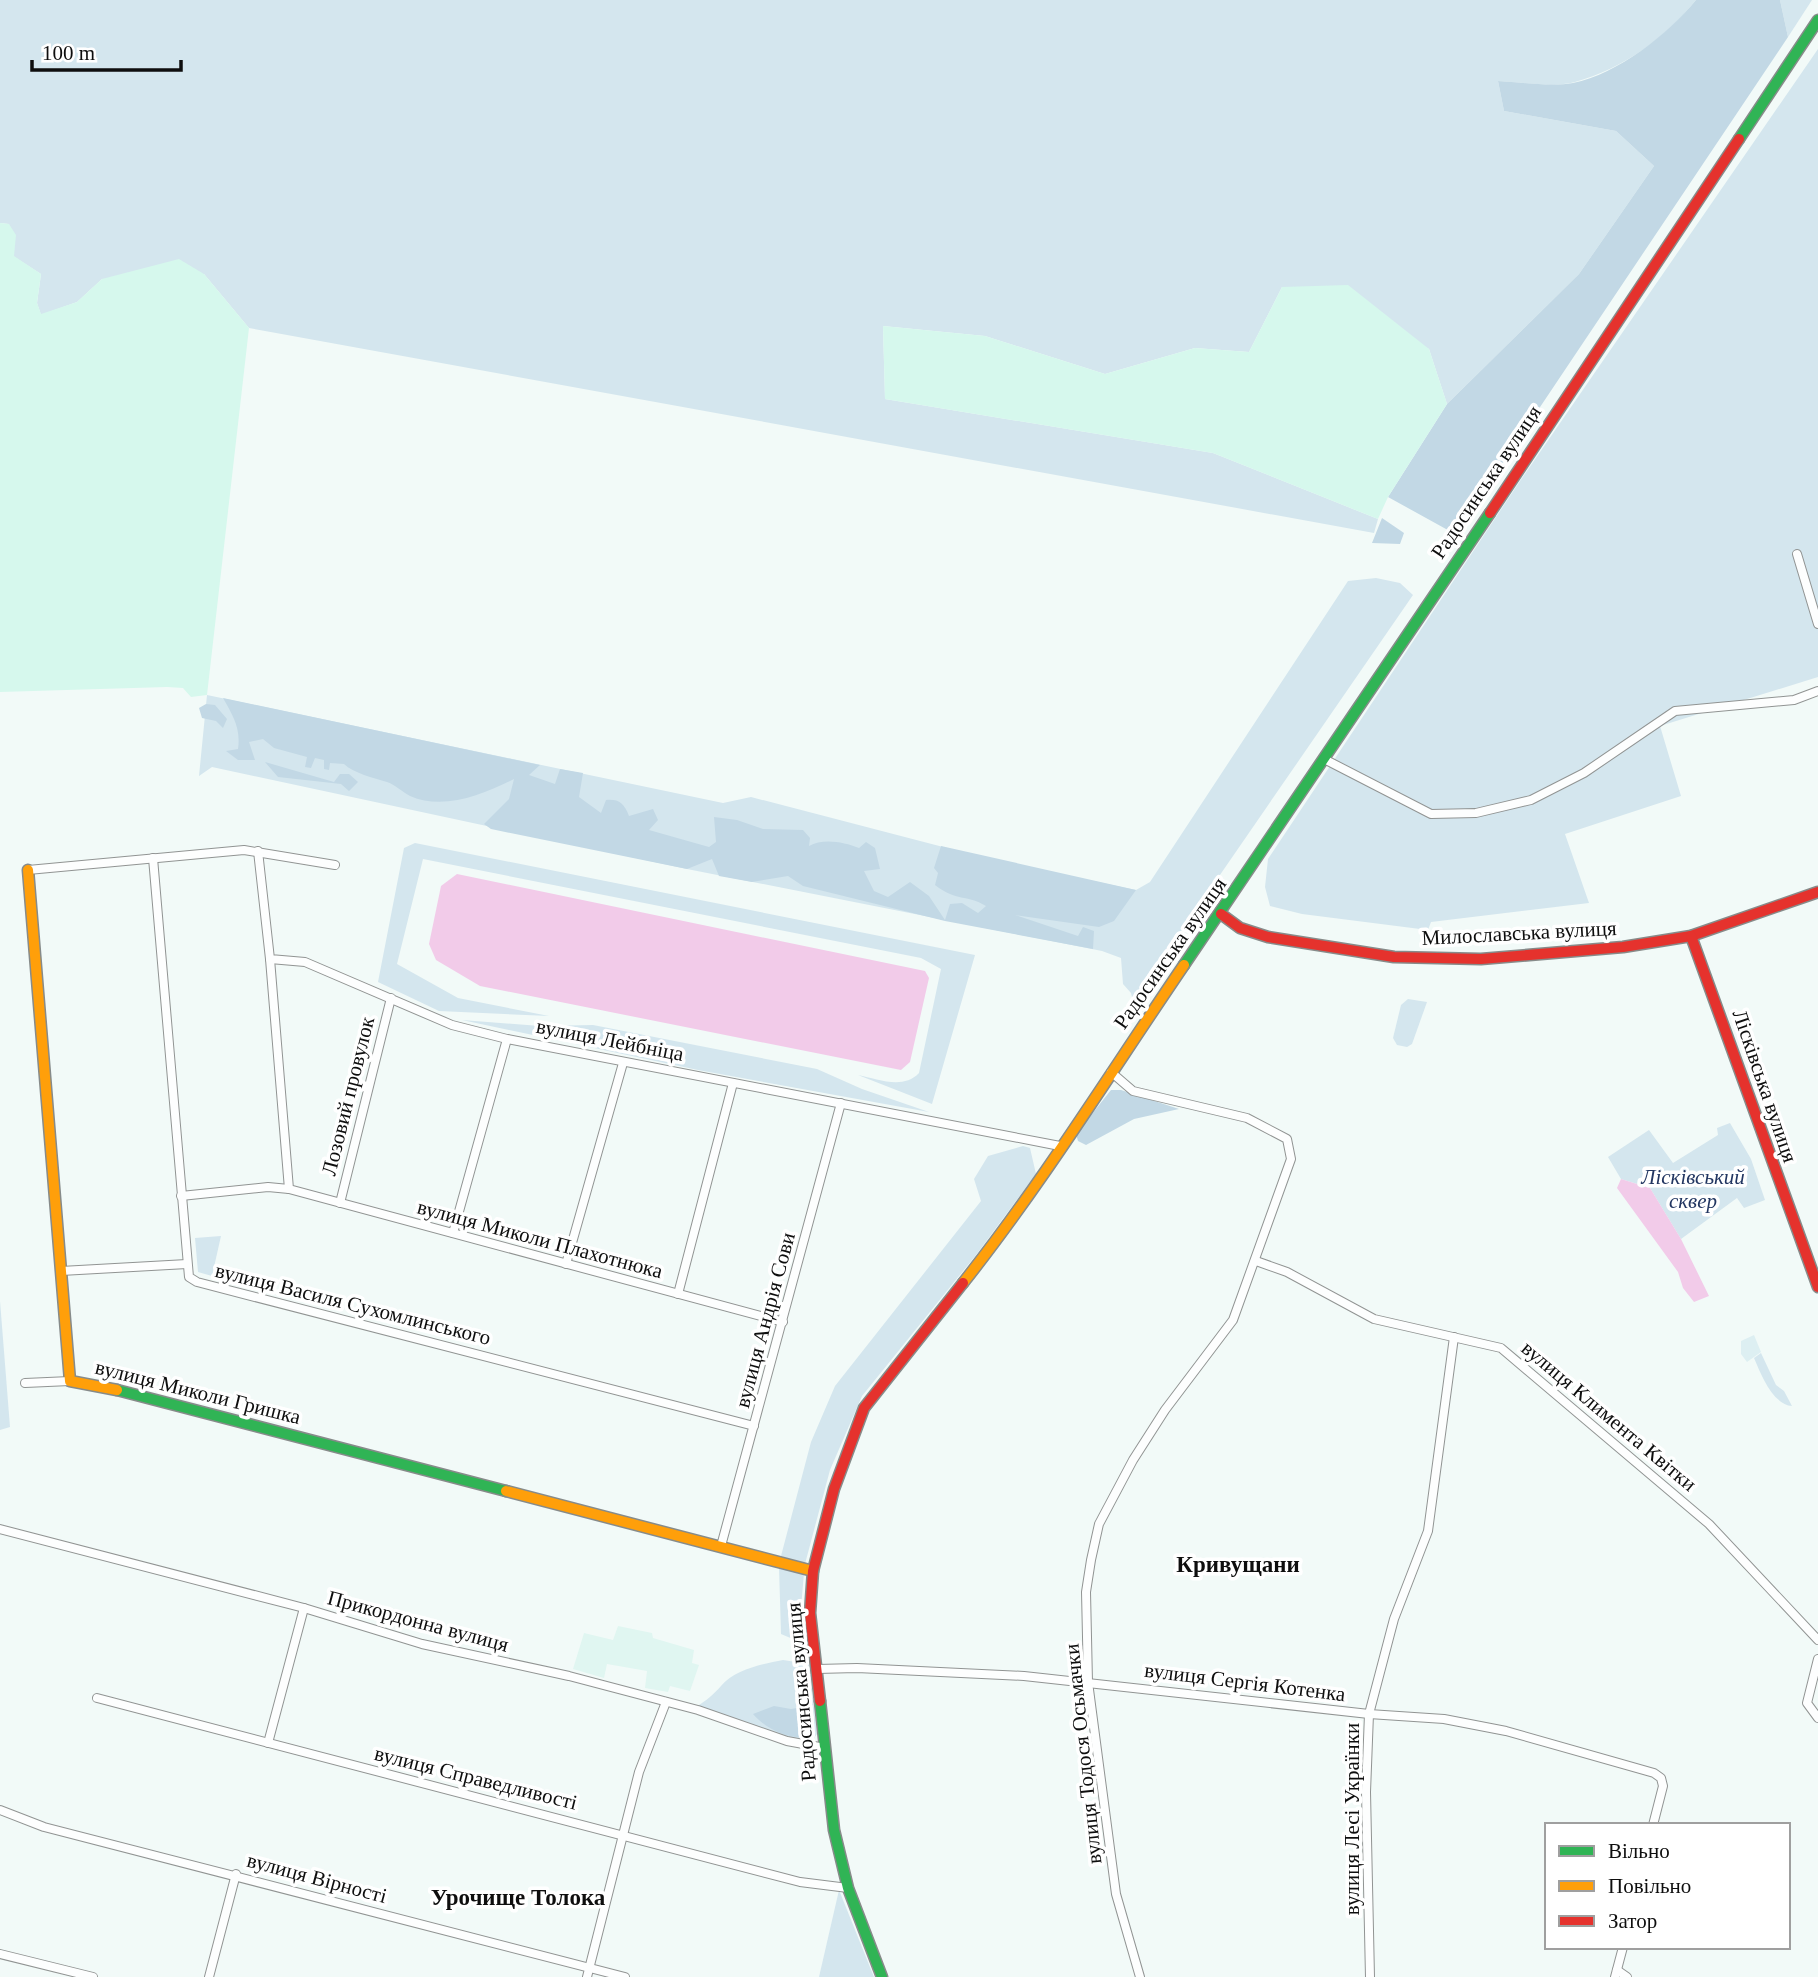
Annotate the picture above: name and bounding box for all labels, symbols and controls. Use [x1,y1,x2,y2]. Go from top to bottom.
scale bar [32,28,180,72]
text: 100 m [42,41,95,65]
street label: Радосинська вулиця [1426,401,1546,563]
street label: Радосинська вулиця [1109,872,1231,1033]
street label: Милославська вулиця [1421,916,1617,950]
street label: Лісківська вулиця [1728,1006,1802,1166]
street label: Лозовий провулок [317,1013,380,1178]
street label: вулиця Лейбніца [534,1014,686,1066]
park label: Лісківський сквер [1640,1165,1745,1213]
street label: вулиця Миколи Плахотнюка [415,1195,666,1284]
street label: вулиця Андрія Сови [730,1230,800,1410]
street label: вулиця Василя Сухомлинського [213,1258,493,1350]
street label: вулиця Климента Квітки [1517,1336,1701,1496]
street label: вулиця Миколи Гришка [93,1355,304,1429]
district label: Кривущани [1176,1552,1300,1577]
street label: Прикордонна вулиця [325,1585,511,1657]
street label: Радосинська вулиця [781,1601,821,1782]
street label: вулиця Тодося Осьмачки [1059,1643,1107,1865]
street label: вулиця Сергія Котенка [1143,1658,1347,1706]
street label: вулиця Лесі Українки [1340,1723,1364,1915]
street label: вулиця Справедливості [372,1741,580,1815]
legend [1545,1823,1790,1949]
text: Вільно [1608,1839,1670,1863]
street label: вулиця Вірності [245,1848,390,1908]
text: Повільно [1608,1874,1691,1898]
district label: Урочище Толока [431,1885,606,1910]
text: Затор [1608,1909,1657,1933]

